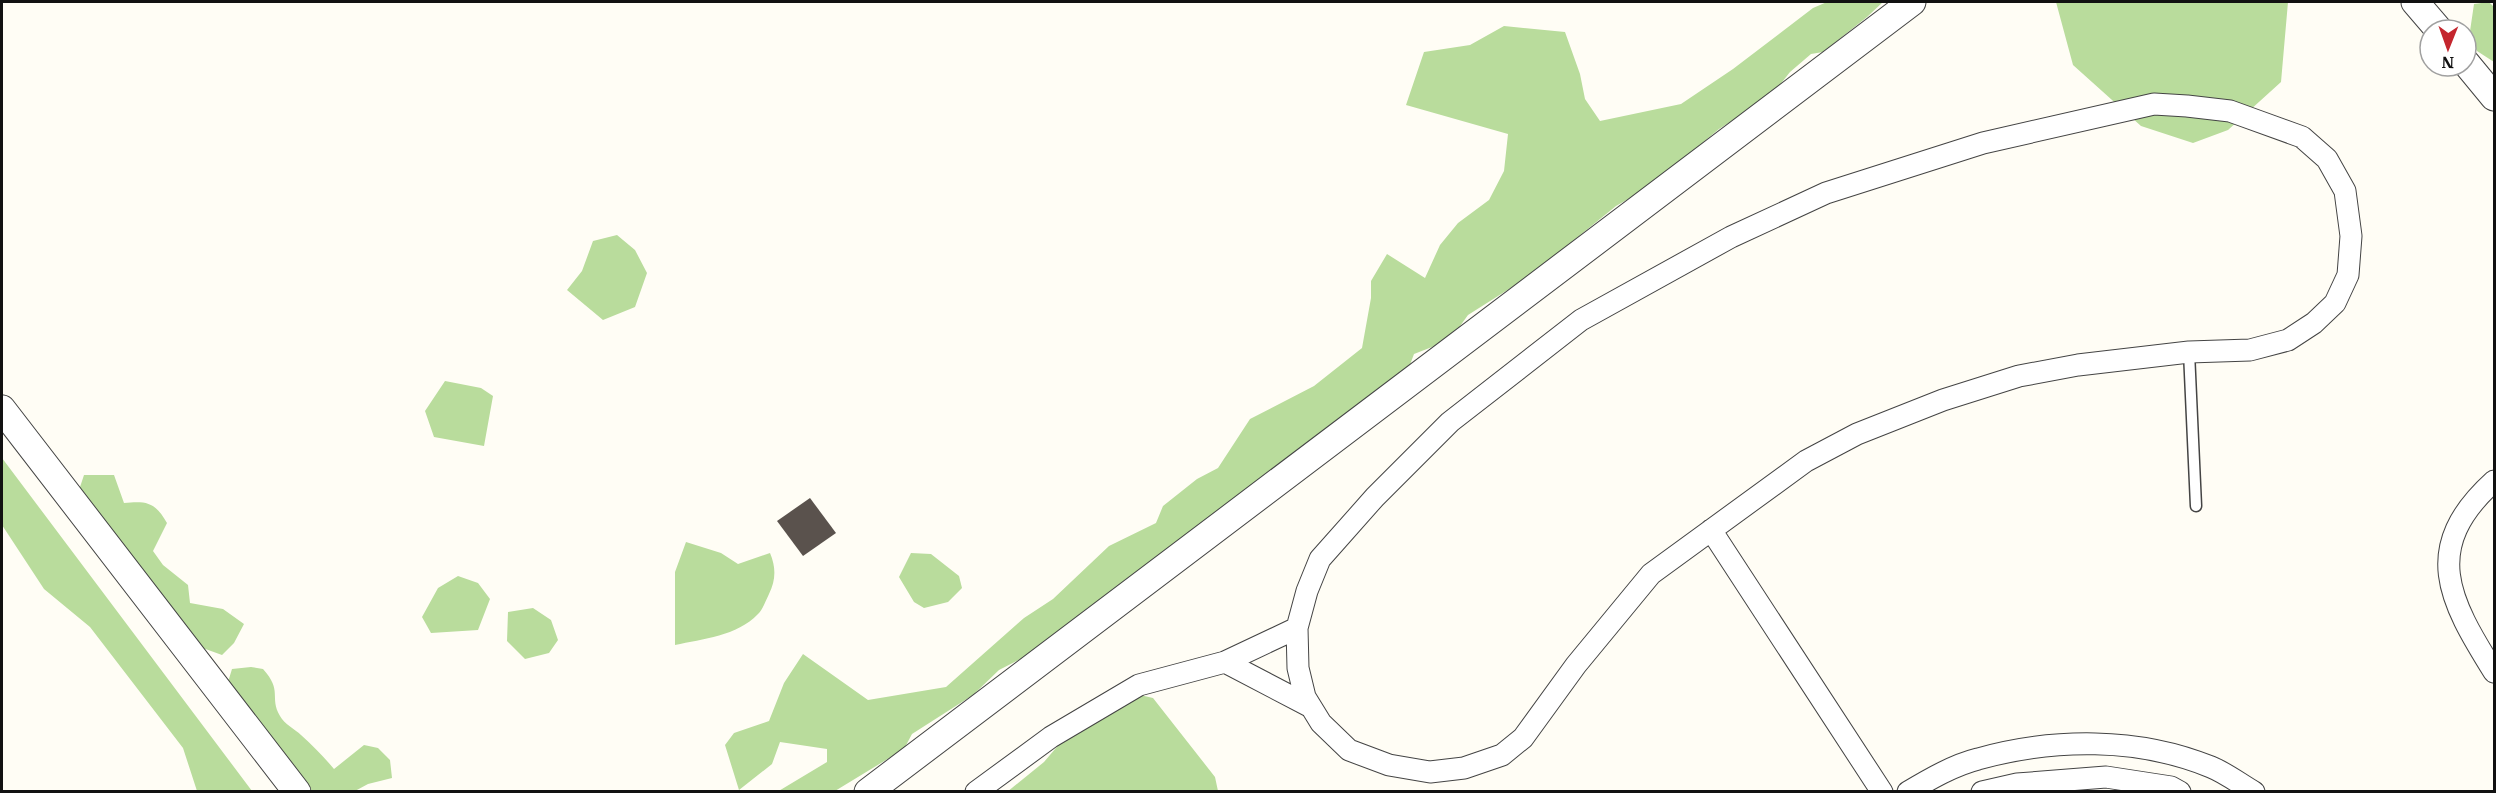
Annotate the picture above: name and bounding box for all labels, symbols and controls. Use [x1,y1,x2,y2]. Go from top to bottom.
north arrow [2418,18,2478,78]
text: N [2441,53,2454,73]

